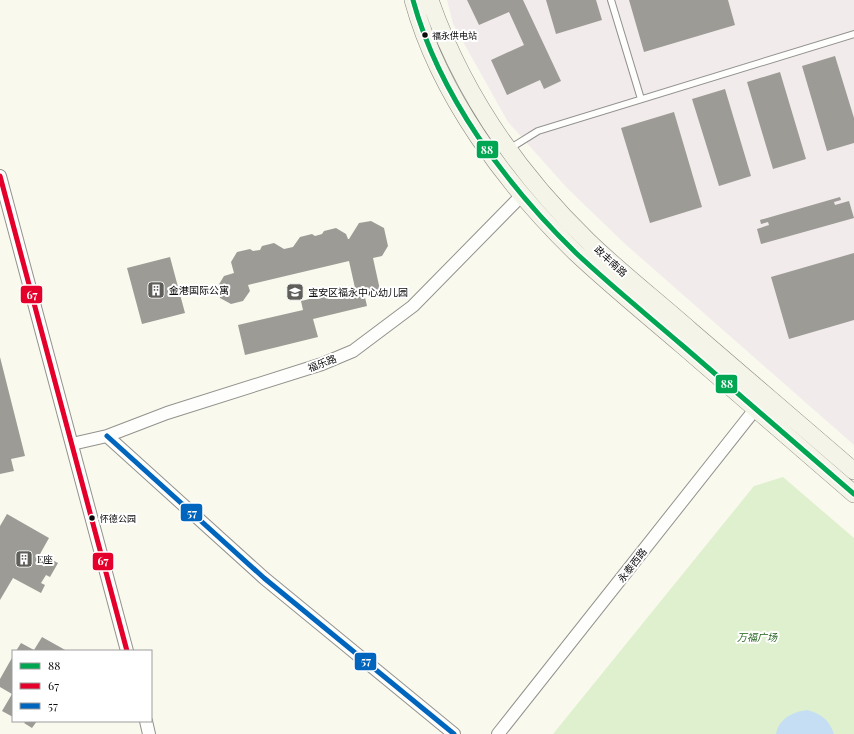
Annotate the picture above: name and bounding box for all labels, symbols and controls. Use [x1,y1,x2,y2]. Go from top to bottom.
place label: 福永供电站 [432,29,477,41]
marker: 福永供电站 [420,30,430,40]
line badge: 88 [476,140,499,159]
text: 88 [481,142,493,157]
street label: 政丰南路 [591,242,631,280]
building icon: 金港国际公寓 [146,280,166,300]
school or university icon: 宝安区福永中心幼儿园 [285,282,305,302]
place label: 金港国际公寓 [169,283,229,297]
line badge: 67 [20,285,43,304]
place label: 宝安区福永中心幼儿园 [308,285,408,299]
text: 67 [26,287,38,302]
street label: 福乐路 [305,351,339,375]
line badge: 88 [715,374,738,394]
text: 88 [721,376,733,391]
line badge: 57 [180,503,203,522]
text: 57 [187,505,197,520]
place label: 怀德公园 [100,512,136,524]
marker: 怀德公园 [87,513,97,523]
street label: 永泰西路 [614,545,650,585]
building icon: E座 [14,549,34,569]
place label: E座 [37,552,53,566]
line badge: 67 [92,552,114,571]
text: 67 [97,553,109,568]
park label: 万福广场 [737,630,778,644]
legend [12,650,152,722]
line badge: 57 [354,652,377,671]
text: 57 [361,653,371,668]
text: 88 [48,657,60,673]
text: 67 [48,677,59,693]
text: 57 [48,697,58,713]

